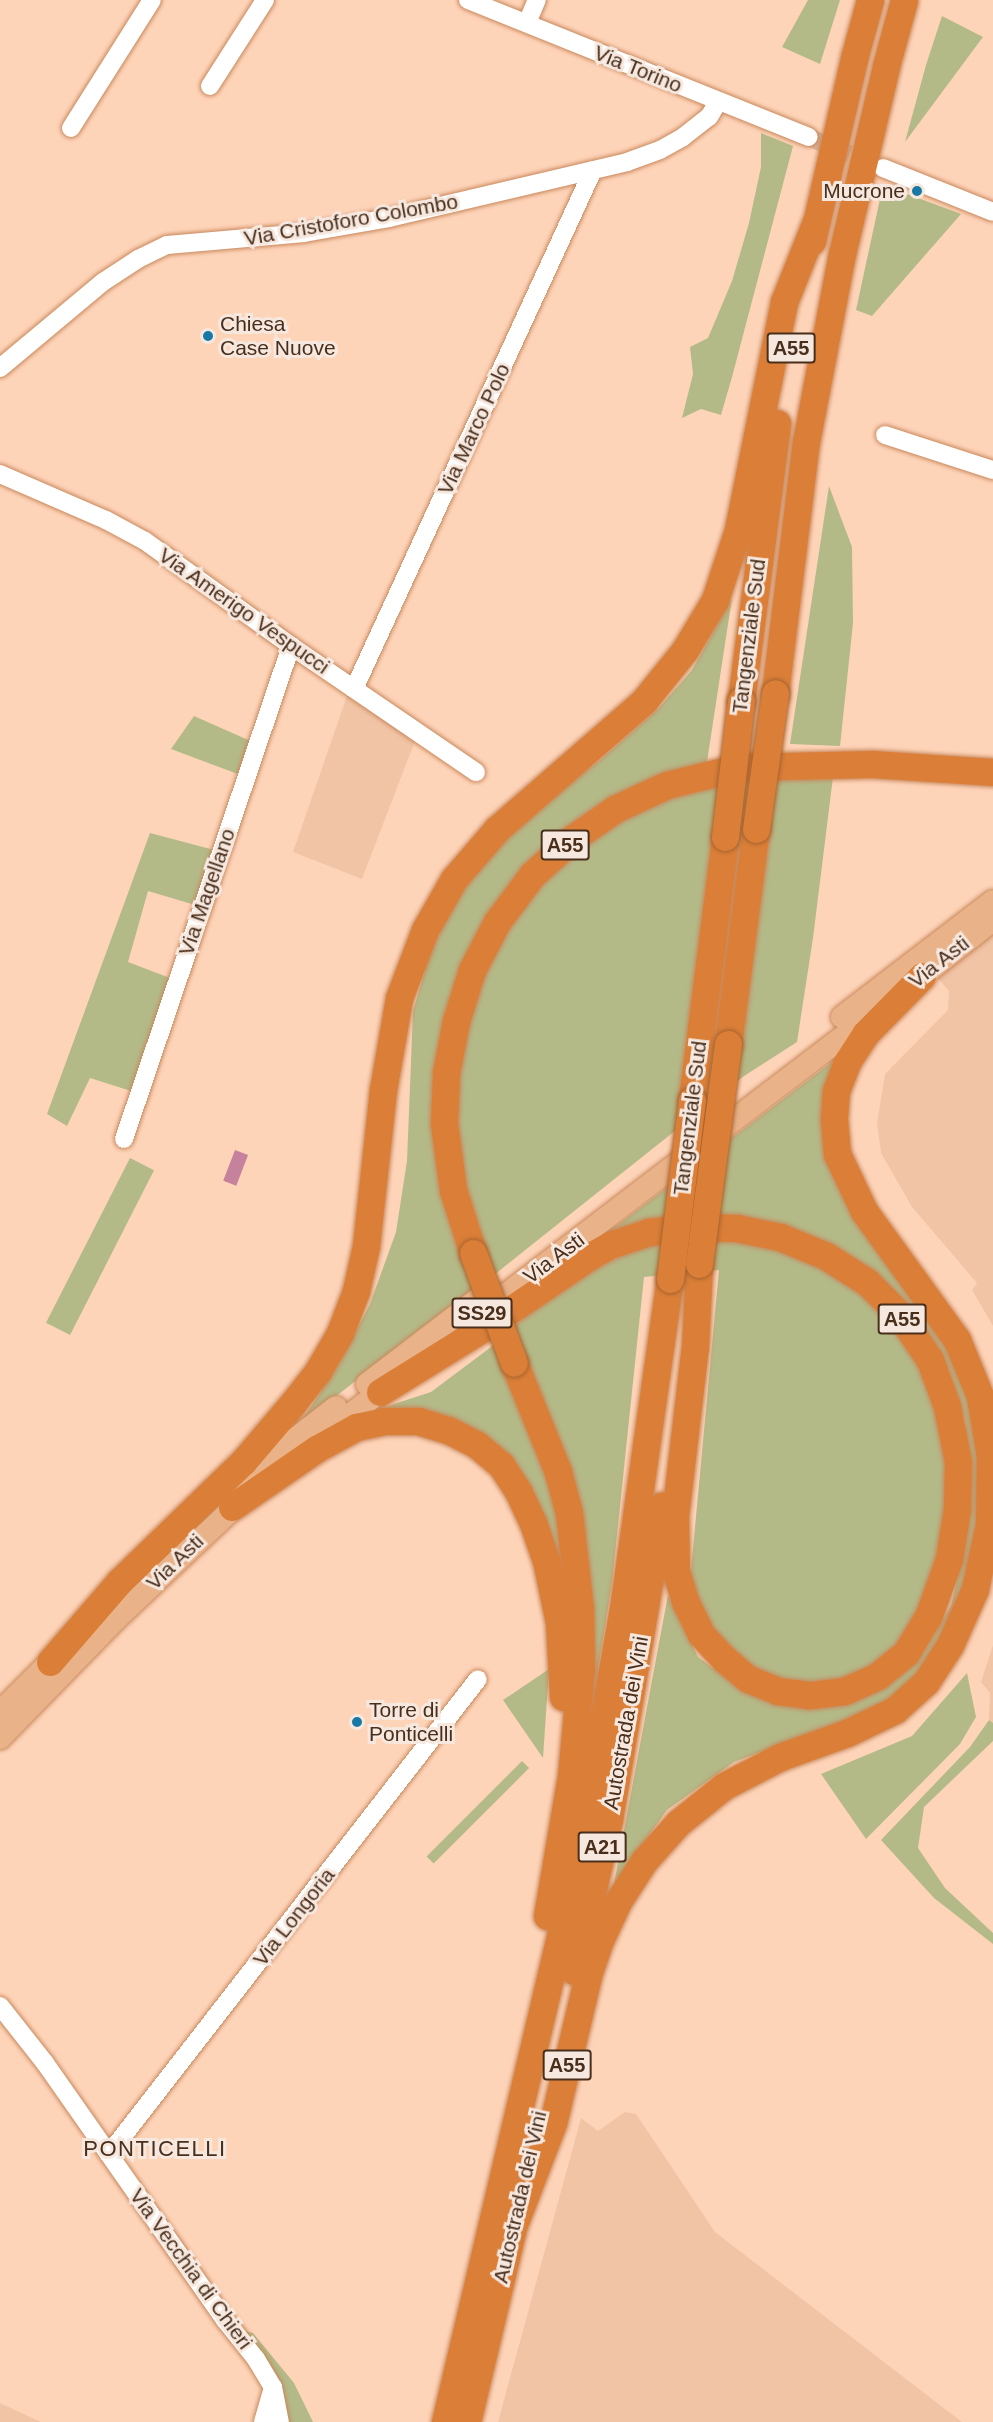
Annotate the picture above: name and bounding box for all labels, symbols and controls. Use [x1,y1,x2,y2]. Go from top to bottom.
street label: Via Torino [590,40,686,98]
place label: Mucrone [823,178,905,204]
marker: Mucrone [910,184,924,198]
street label: Via Cristoforo Colombo [242,189,460,251]
place label: Chiesa Case Nuove [220,311,336,361]
marker: Chiesa Case Nuove [201,329,215,343]
road number: A55 [766,331,816,365]
street label: Via Marco Polo [433,359,515,499]
street label: Via Amerigo Vespucci [153,542,335,680]
street label: Tangenziale Sud [727,557,771,715]
street label: Via Magellano [173,825,241,959]
road number: A55 [540,828,590,862]
street label: Via Asti [903,930,975,994]
street label: Tangenziale Sud [668,1039,712,1197]
street label: Via Asti [518,1227,590,1289]
road number: SS29 [450,1296,514,1330]
road number: A55 [876,1302,928,1336]
street label: Via Asti [141,1528,209,1596]
street label: Autostrada dei Vini [598,1634,654,1812]
place label: Torre di Ponticelli [369,1697,453,1747]
marker: Torre di Ponticelli [350,1715,364,1729]
road number: A21 [576,1830,628,1864]
street label: Via Longoria [248,1863,340,1971]
road number: A55 [542,2048,592,2082]
street label: Autostrada dei Vini [488,2108,552,2286]
district label: PONTICELLI [83,2136,227,2162]
street label: Via Vecchia di Chieri [124,2184,258,2354]

